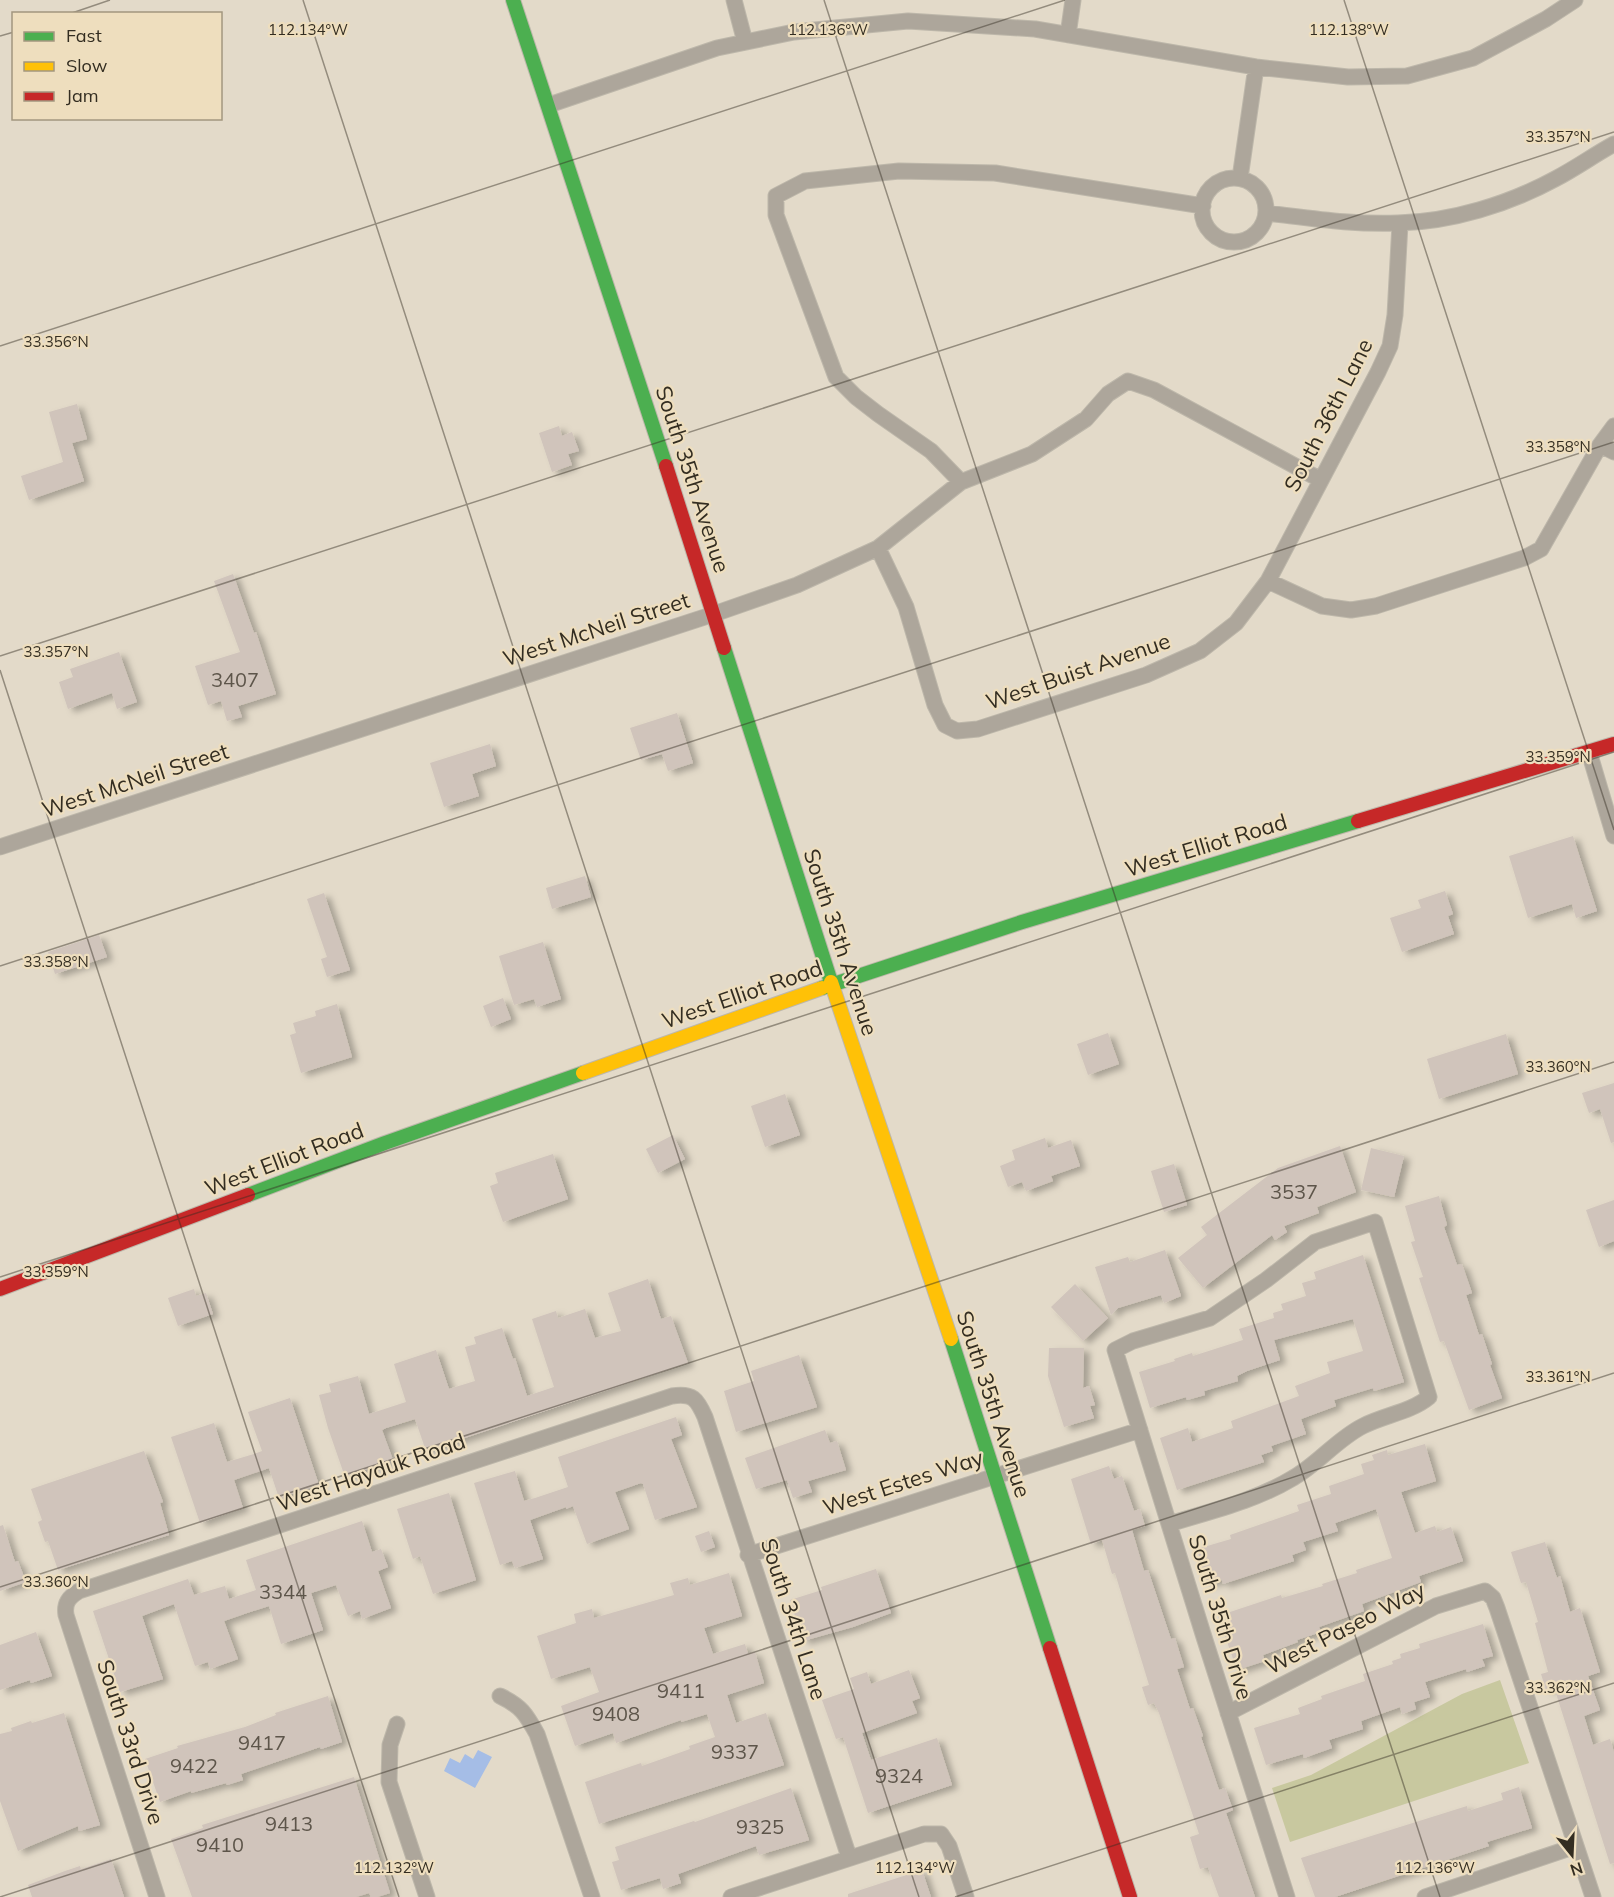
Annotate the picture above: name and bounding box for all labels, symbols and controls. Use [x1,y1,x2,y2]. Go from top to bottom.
legend [12,12,222,120]
text: 112.134°W [268,20,348,39]
text: 112.136°W [788,20,868,39]
text: 112.138°W [1309,20,1389,39]
text: Fast [66,24,102,47]
text: Slow [66,54,108,77]
text: Jam [66,84,99,107]
text: 33.357°N [1525,127,1591,146]
text: 33.356°N [23,332,89,351]
street label: South 36th Lane [1277,334,1379,496]
street label: South 35th Avenue [650,382,736,576]
text: 33.358°N [1525,437,1591,456]
street label: West McNeil Street [499,586,693,672]
street label: West Buist Avenue [982,626,1174,716]
text: 33.357°N [23,642,89,661]
house number: 3407 [211,667,259,692]
street label: West McNeil Street [38,737,232,823]
text: 33.359°N [1525,747,1591,766]
street label: West Elliot Road [1122,807,1290,883]
street label: South 35th Avenue [798,845,884,1039]
text: 33.358°N [23,952,89,971]
street label: West Elliot Road [658,953,826,1035]
text: 33.360°N [1525,1057,1591,1076]
street label: West Elliot Road [201,1116,367,1202]
house number: 3537 [1270,1179,1318,1204]
text: 33.359°N [23,1262,89,1281]
street label: South 35th Avenue [951,1307,1037,1501]
text: 33.361°N [1525,1367,1591,1386]
street label: West Hayduk Road [273,1427,469,1517]
street label: West Estes Way [819,1443,987,1521]
street label: South 35th Drive [1183,1531,1259,1703]
street label: South 34th Lane [755,1535,833,1703]
text: 33.360°N [23,1572,89,1591]
street label: West Paseo Way [1260,1576,1430,1680]
house number: 3344 [259,1579,307,1604]
street label: South 33rd Drive [91,1656,171,1828]
house number: 9411 [657,1678,705,1703]
text: 33.362°N [1525,1678,1591,1697]
house number: 9408 [592,1701,640,1726]
house number: 9417 [238,1730,286,1755]
house number: 9337 [711,1739,759,1764]
house number: 9422 [170,1753,218,1778]
house number: 9324 [875,1763,923,1788]
house number: 9413 [265,1811,313,1836]
house number: 9325 [736,1814,784,1839]
north arrow [1542,1825,1602,1885]
house number: 9410 [196,1832,244,1857]
text: 112.132°W [354,1858,434,1877]
text: 112.134°W [875,1858,955,1877]
text: 112.136°W [1395,1858,1475,1877]
text: N [1568,1858,1585,1881]

